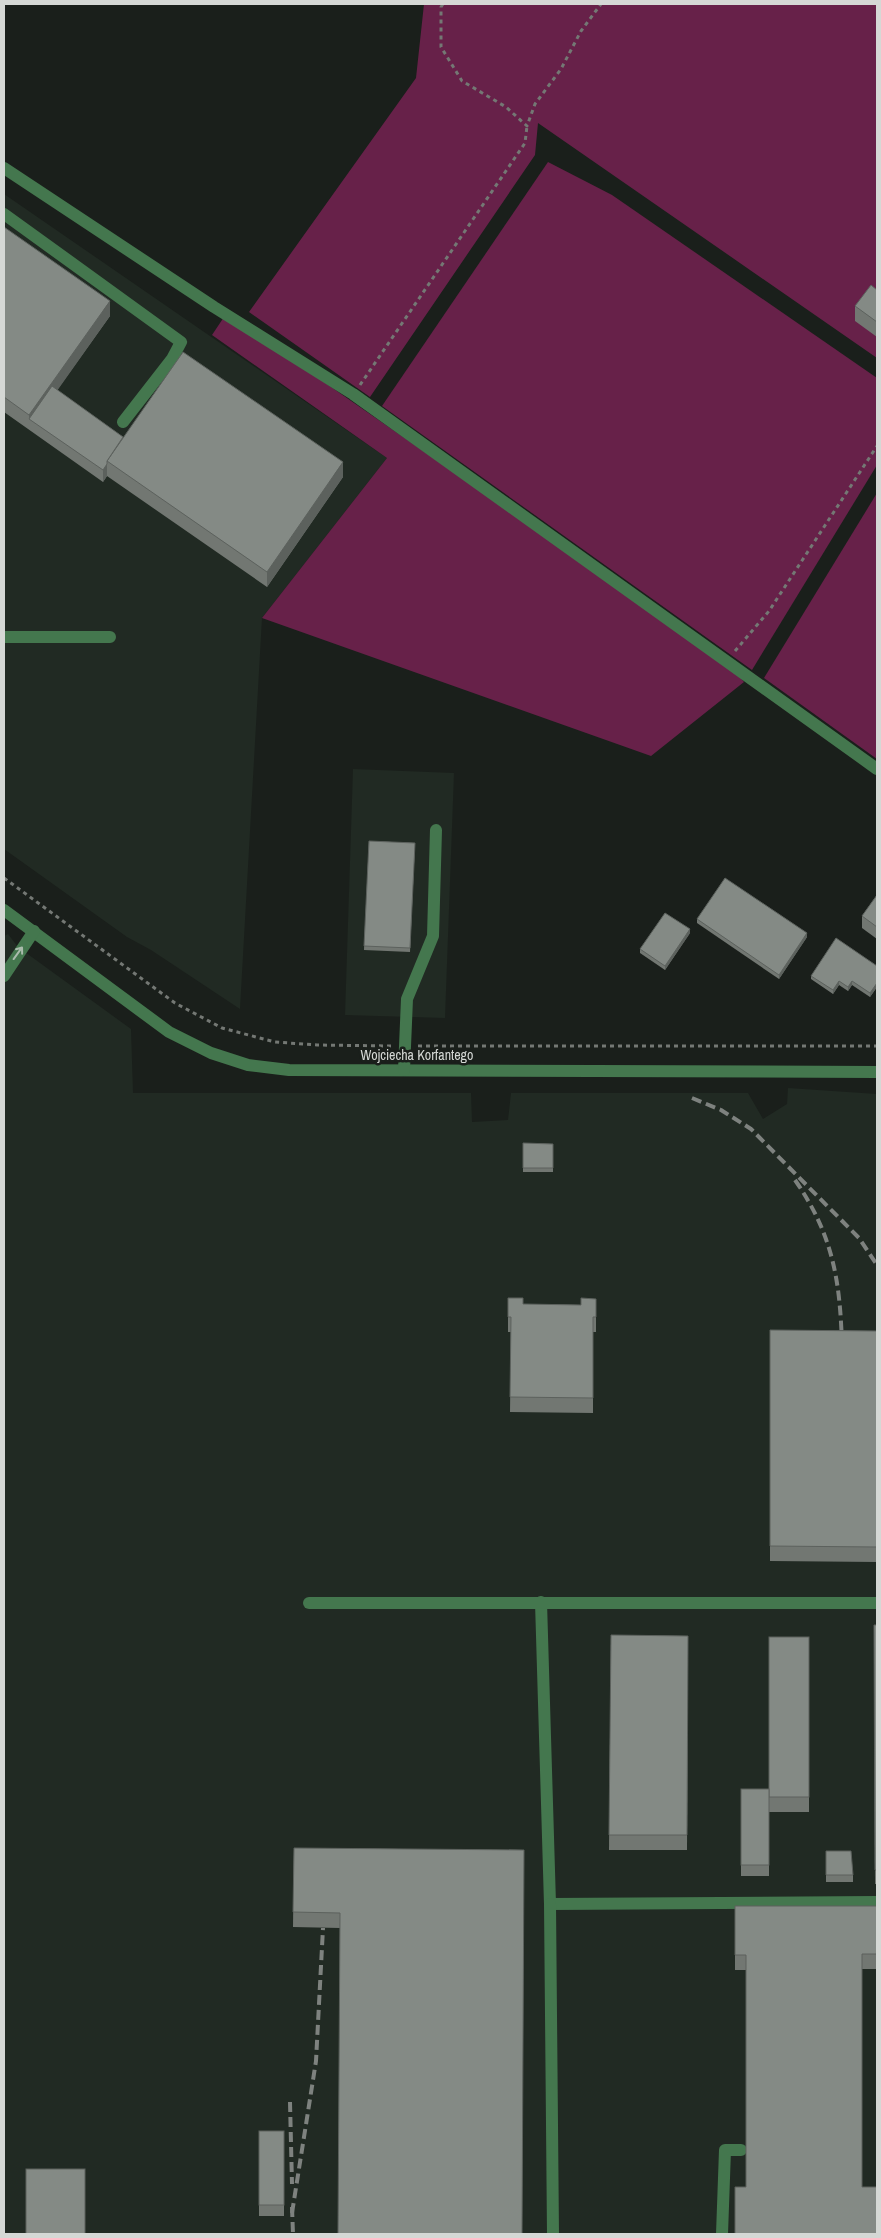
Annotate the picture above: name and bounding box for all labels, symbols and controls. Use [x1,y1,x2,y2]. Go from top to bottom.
one-way arrow [13,946,23,960]
street label: Wojciecha Korfantego [361,1046,473,1064]

